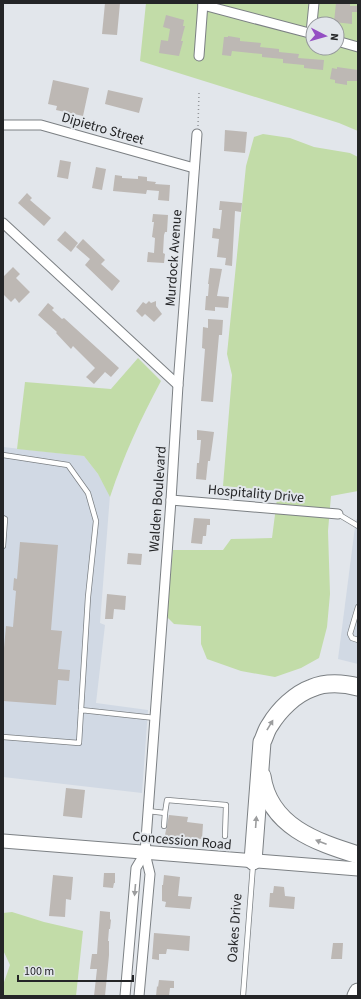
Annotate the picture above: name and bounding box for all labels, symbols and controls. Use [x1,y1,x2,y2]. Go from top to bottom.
north arrow [305,16,345,56]
text: N [327,33,342,41]
street label: Dipietro Street [59,108,147,150]
street label: Murdock Avenue [161,209,187,307]
street label: Walden Boulevard [144,445,172,553]
street label: Hospitality Drive [207,480,305,508]
one-way arrow [267,719,274,731]
one-way arrow [252,816,259,828]
street label: Concession Road [131,827,232,855]
one-way arrow [315,838,327,844]
one-way arrow [131,884,138,896]
street label: Oakes Drive [223,893,247,963]
scale bar [18,957,133,983]
text: 100 m [24,963,54,980]

